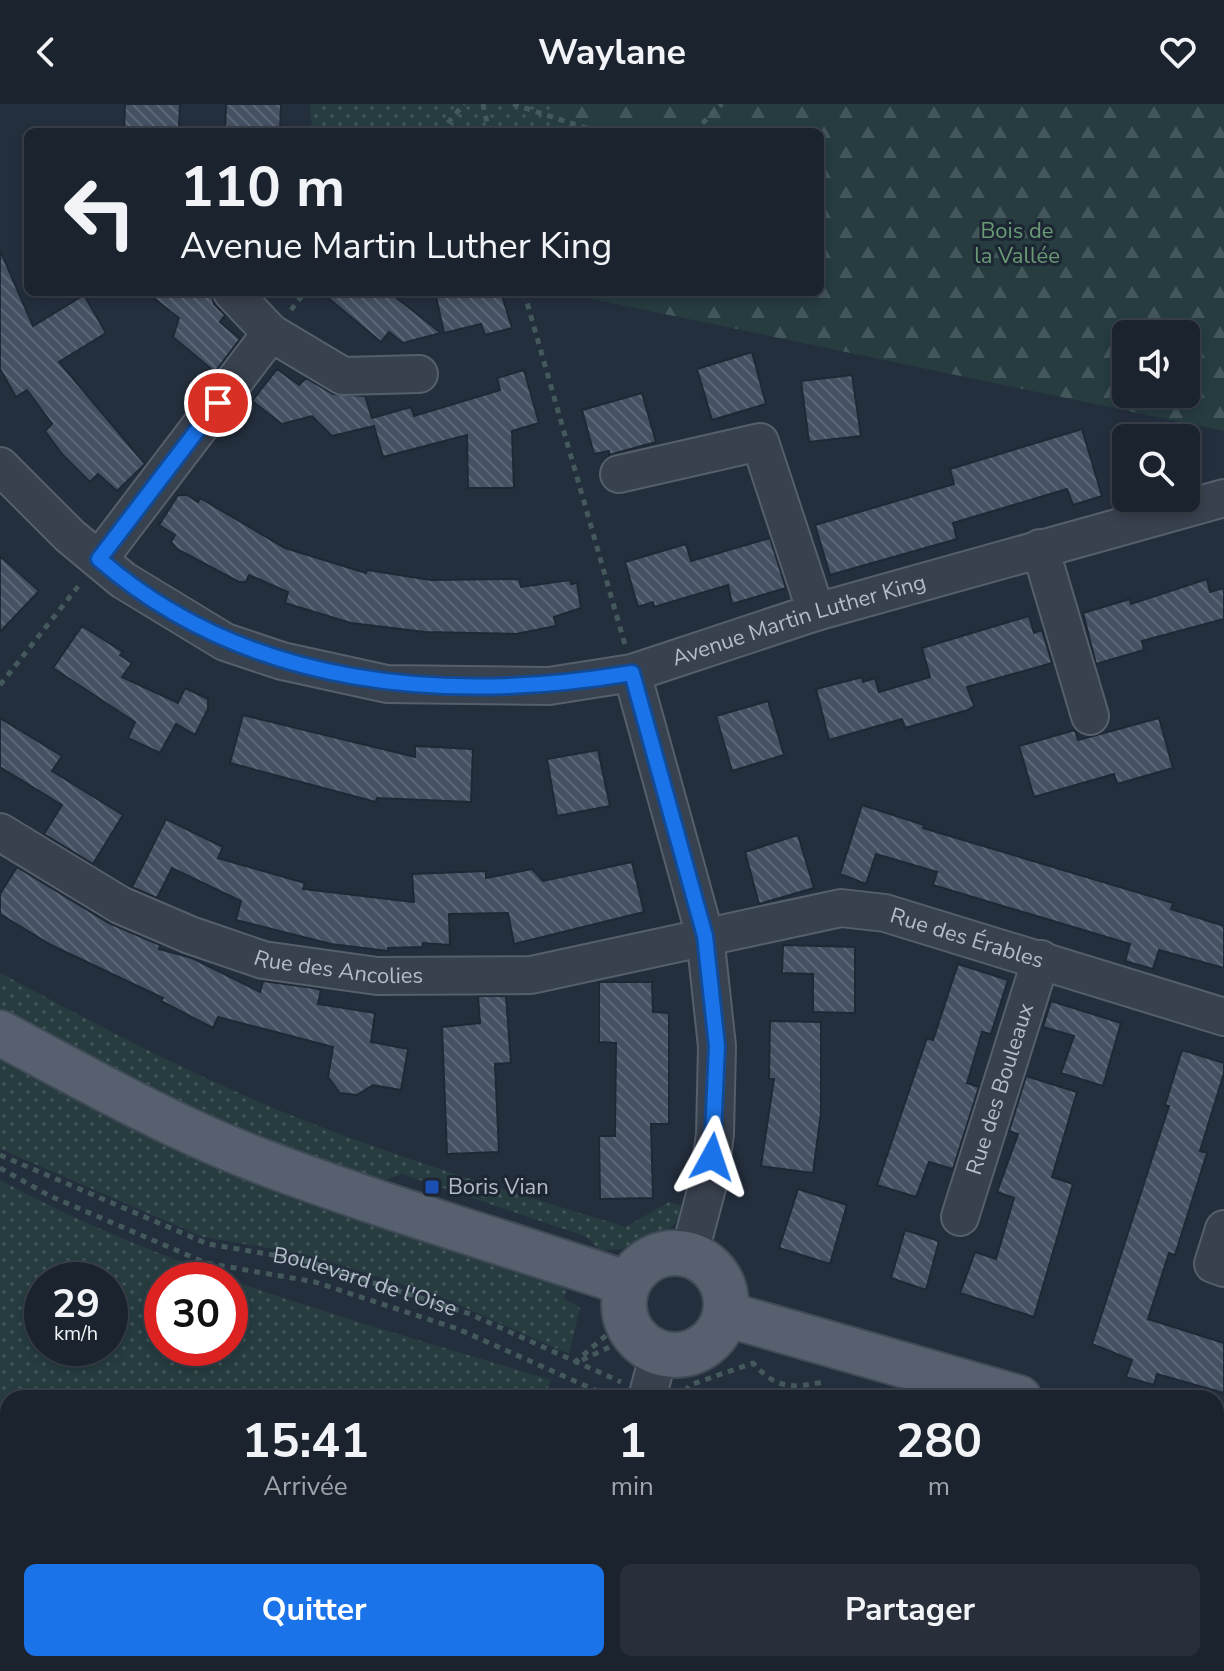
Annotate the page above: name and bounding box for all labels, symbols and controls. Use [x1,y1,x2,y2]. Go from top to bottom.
text: Waylane [538,28,686,77]
icon: back [24,30,68,74]
icon: heart [1156,30,1200,74]
text: 110 m [180,149,345,226]
icon: left [48,160,152,264]
park label: Bois de la Vallée [974,216,1060,271]
text: Avenue Martin Luther King [180,222,612,271]
map controls [1112,320,1200,512]
button: sound [1112,320,1200,408]
pin [184,369,252,437]
icon: arrive [196,381,240,425]
button: search [1112,424,1200,512]
street label: Avenue Martin Luther King [668,567,929,674]
street label: Rue des Érables [886,900,1047,976]
street label: Rue des Ancolies [250,943,423,991]
street label: Rue des Bouleaux [959,999,1041,1179]
position arrow [670,1115,754,1199]
place label: Boris Vian [448,1172,549,1202]
marker: Boris Vian [423,1178,441,1196]
street label: Boulevard de l'Oise [271,1240,461,1324]
speed limit sign: 30 [144,1262,248,1366]
text: 29 [52,1277,100,1331]
text: km/h [54,1320,98,1347]
text: 15:41 [242,1408,369,1474]
text: 1 [618,1408,647,1474]
text: 280 [896,1408,982,1474]
text: Arrivée [263,1469,348,1504]
text: min [611,1469,654,1504]
text: m [928,1469,950,1504]
button: Quitter [24,1564,604,1656]
button: Partager [620,1564,1200,1656]

